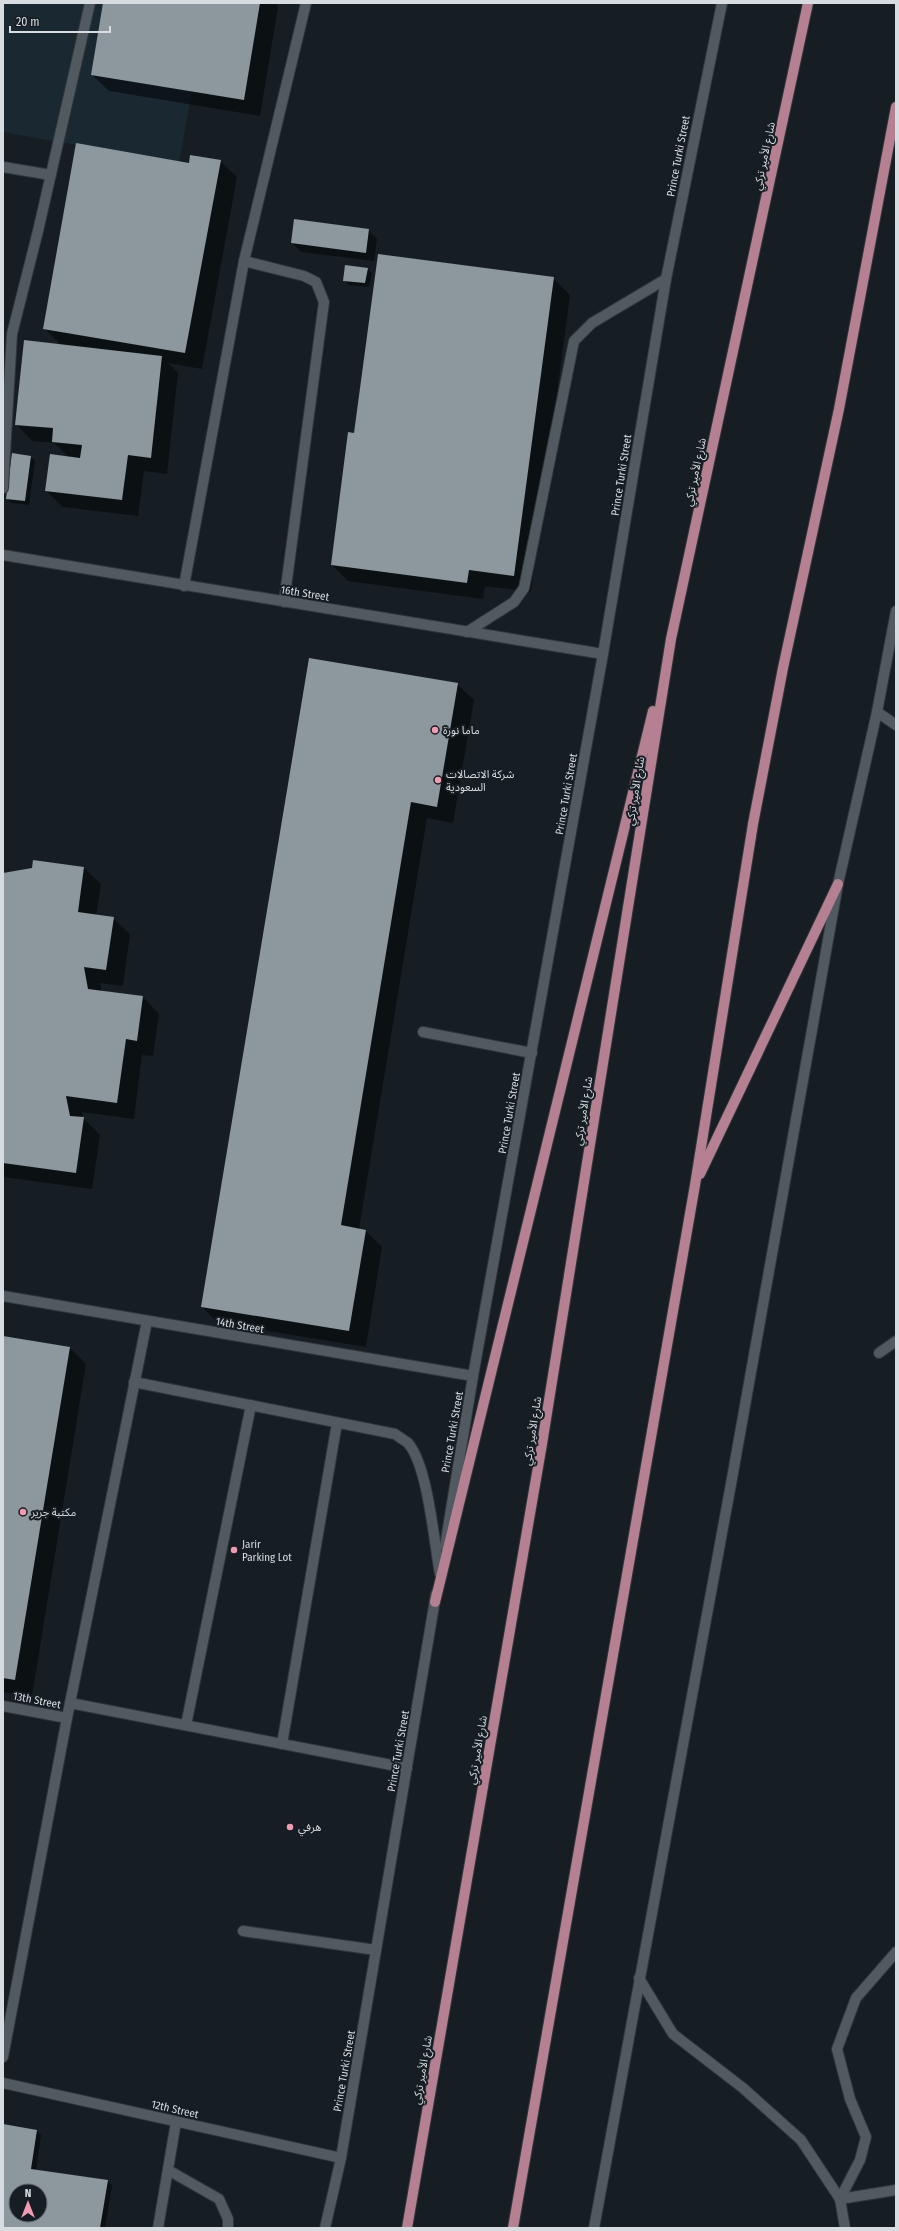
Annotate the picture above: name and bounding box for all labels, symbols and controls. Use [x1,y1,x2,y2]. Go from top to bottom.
scale bar [10,8,110,34]
text: 20 m [16,15,40,29]
street label: Prince Turki Street [664,114,693,198]
street label: شارع الأمير تركي [751,120,781,192]
street label: Prince Turki Street [609,433,634,517]
street label: شارع الأمير تركي [682,436,712,508]
street label: 16th Street [280,583,330,604]
place label: ماما نورة [443,724,480,737]
marker: ماما نورة [430,725,440,735]
street label: Prince Turki Street [553,752,580,836]
street label: شارع الأمير تركي [624,755,650,827]
place label: شركة الاتصالات السعودية [446,768,515,794]
marker: شركة الاتصالات السعودية [433,775,443,785]
street label: Prince Turki Street [496,1071,523,1155]
street label: شارع الأمير تركي [572,1075,598,1147]
street label: 14th Street [215,1315,265,1336]
street label: Prince Turki Street [439,1390,466,1474]
street label: شارع الأمير تركي [521,1395,547,1467]
place label: مكتبة جرير [30,1506,77,1519]
marker: مكتبة جرير [18,1507,28,1517]
place label: Jarir Parking Lot [242,1538,292,1564]
marker: Jarir Parking Lot [229,1545,239,1555]
street label: 13th Street [12,1690,62,1712]
street label: Prince Turki Street [385,1709,412,1793]
street label: شارع الأمير تركي [465,1714,493,1786]
place label: هرفي [298,1821,321,1837]
marker: هرفي [285,1822,295,1832]
street label: Prince Turki Street [331,2029,358,2113]
street label: شارع الأمير تركي [410,2034,438,2106]
street label: 12th Street [150,2098,200,2121]
north arrow [8,2183,48,2223]
text: N [25,2187,31,2200]

